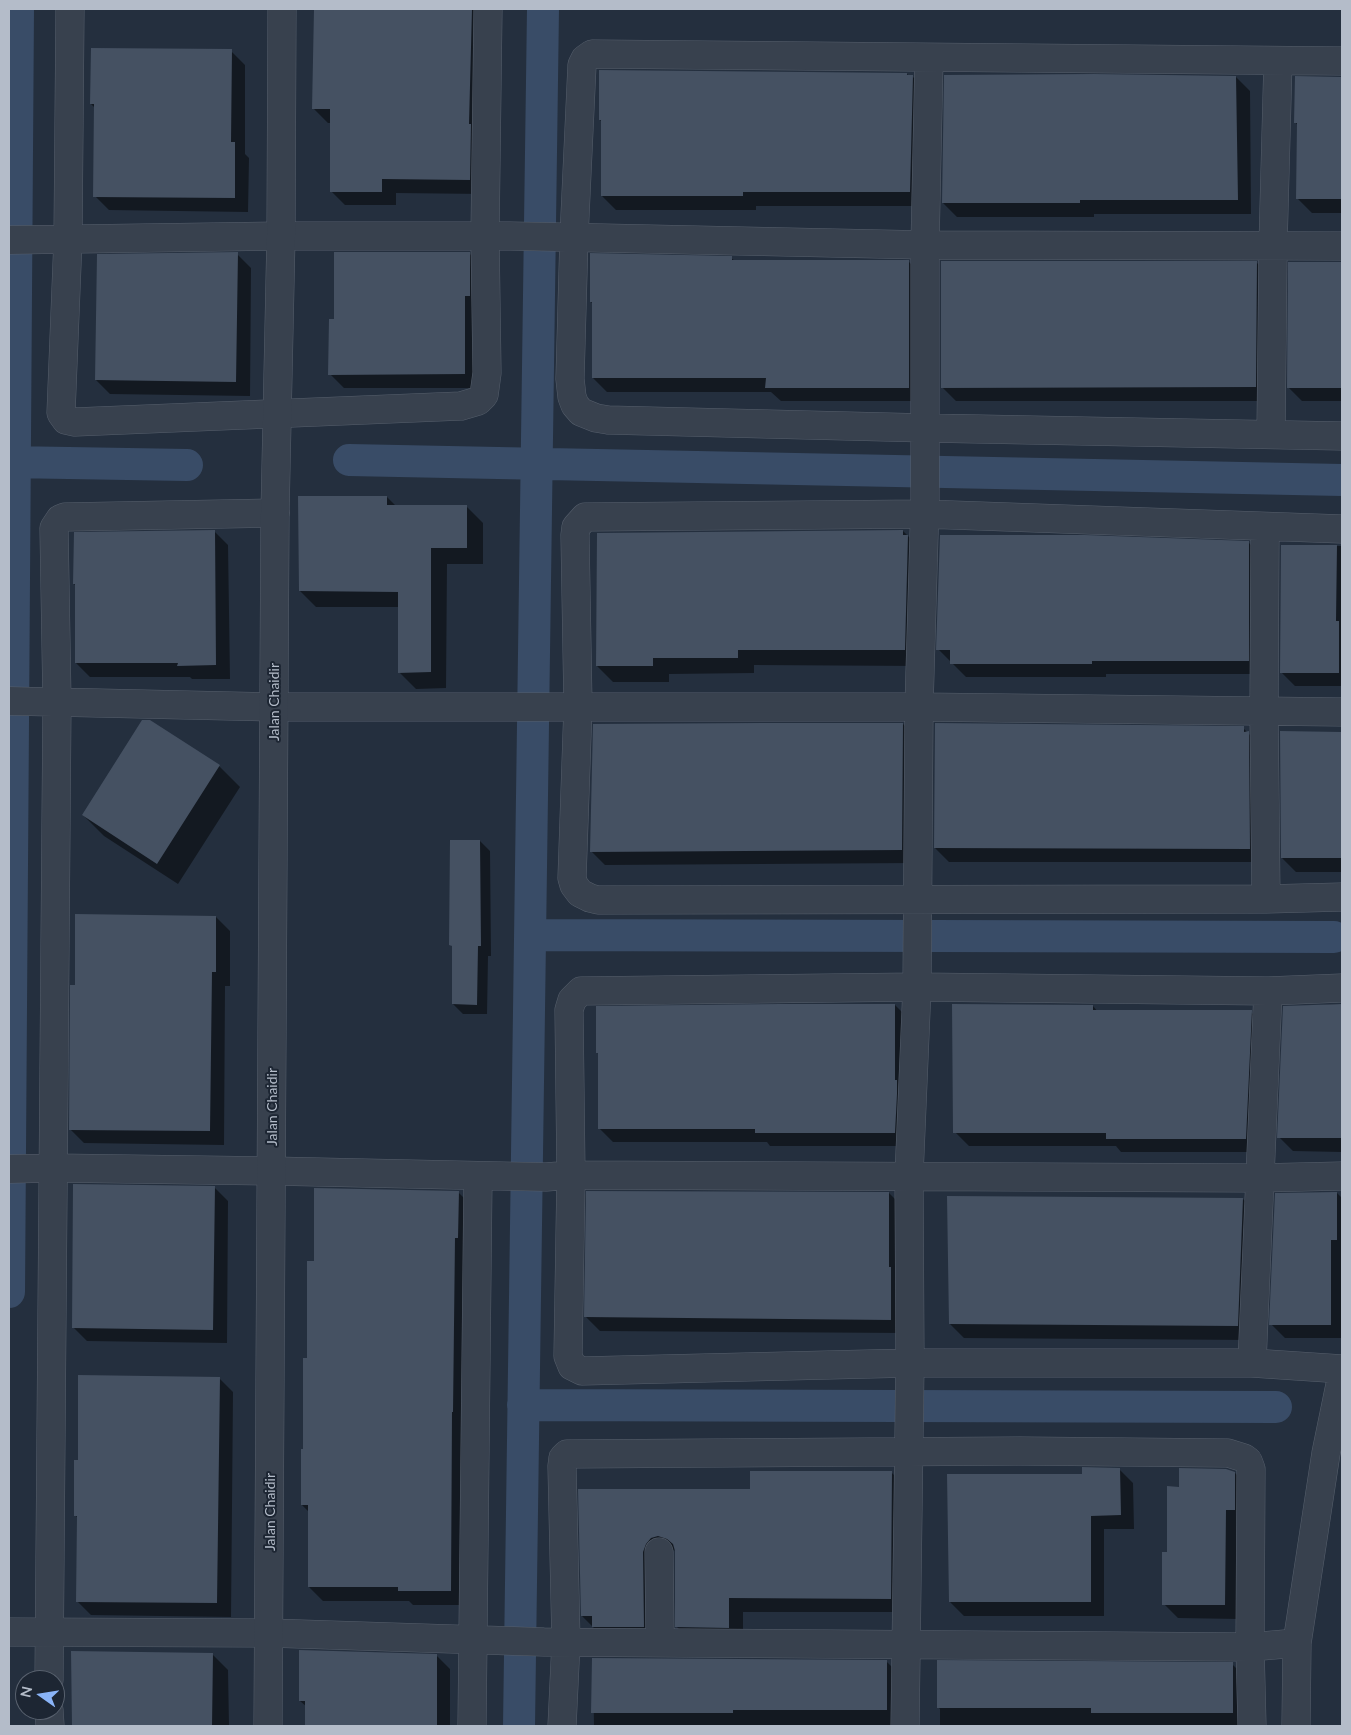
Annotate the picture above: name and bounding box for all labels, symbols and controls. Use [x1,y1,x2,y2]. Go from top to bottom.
street label: Jalan Chaidir [266,663,282,741]
street label: Jalan Chaidir [264,1068,280,1146]
street label: Jalan Chaidir [262,1473,278,1551]
north arrow [15,1670,65,1720]
text: N [16,1685,35,1699]

